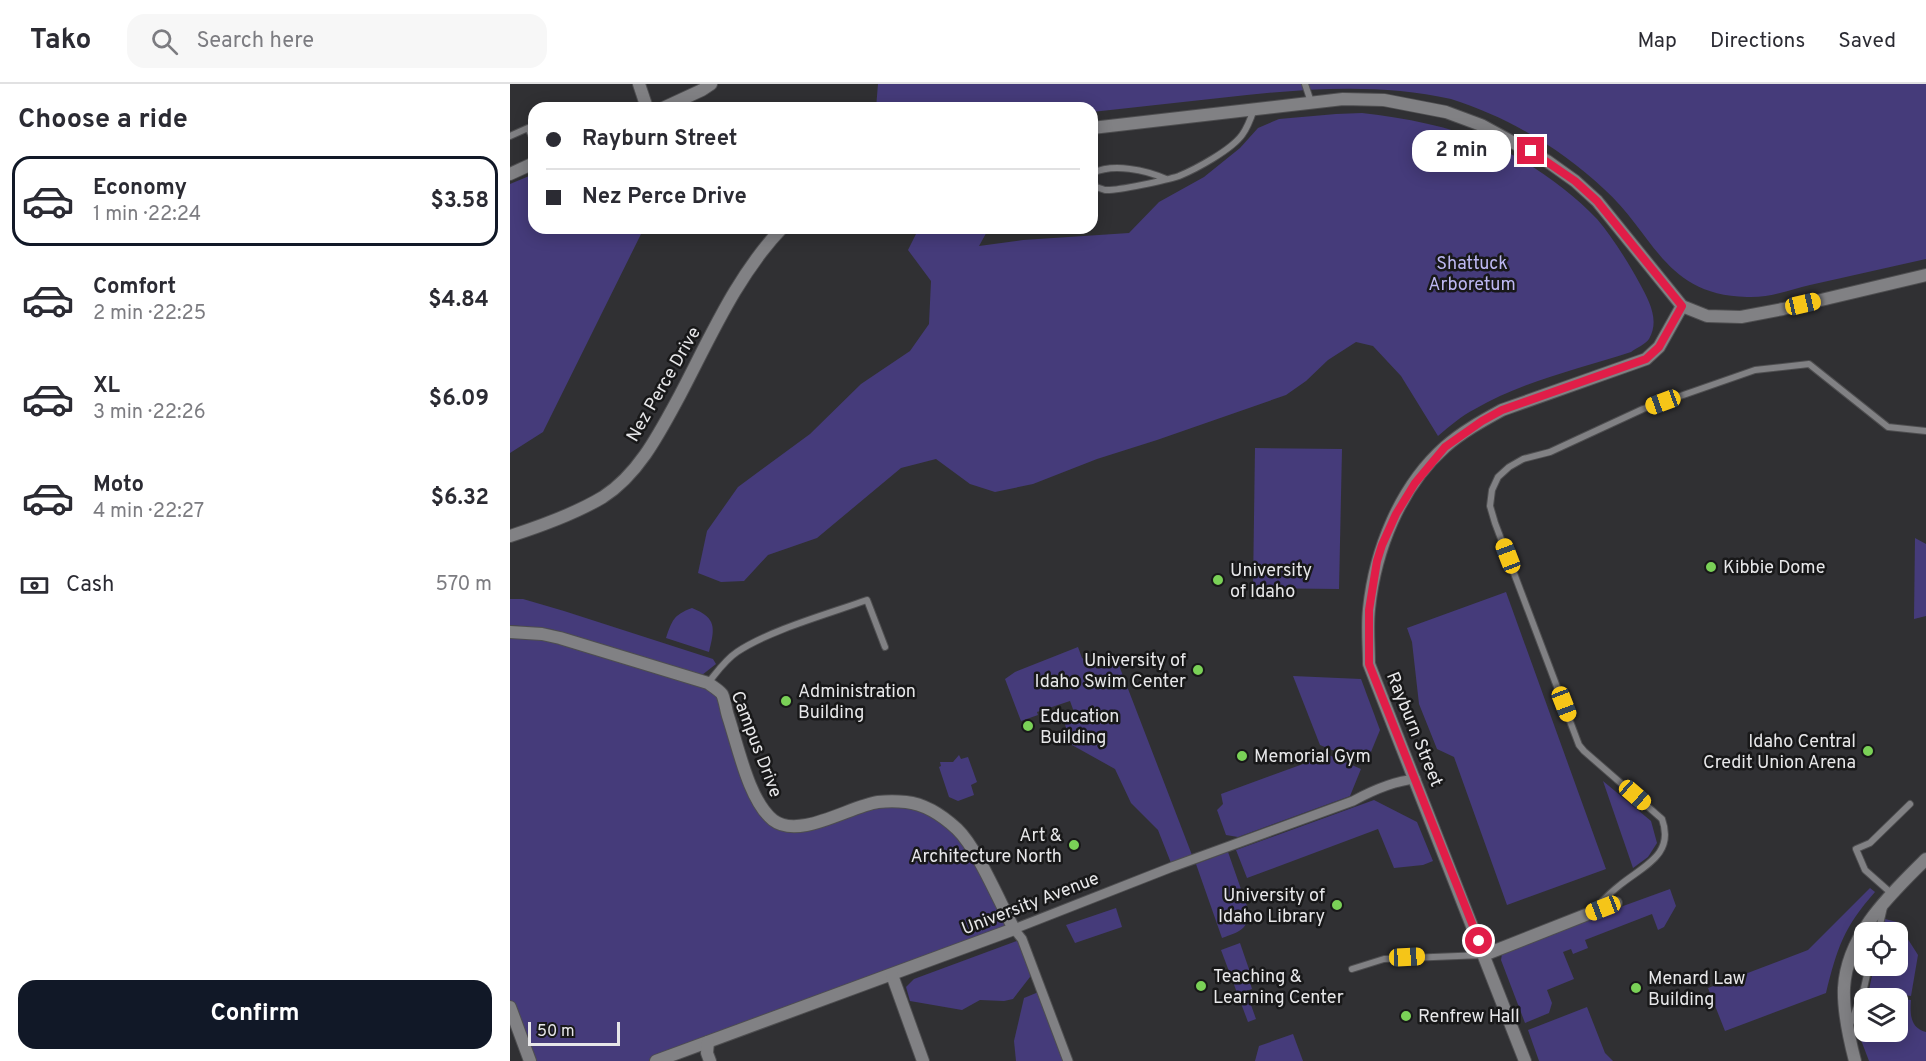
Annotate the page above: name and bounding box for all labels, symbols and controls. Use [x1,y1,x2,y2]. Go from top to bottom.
search box [127,14,547,68]
text: Tako [30,23,91,59]
icon: search [148,25,181,58]
text: Search here [196,28,314,55]
text: Map [1637,28,1677,55]
text: Directions [1710,28,1805,55]
text: Saved [1838,28,1896,55]
text: Choose a ride [18,103,188,137]
text: Rayburn Street [582,126,737,153]
callout: 2 min [1411,130,1510,172]
route end [1517,137,1544,164]
text: 2 min [1435,138,1488,164]
icon: car [21,174,75,228]
text: Economy [93,175,187,202]
text: Nez Perce Drive [582,184,747,211]
text: $3.58 [430,188,489,215]
text: 1 min · 22:24 [93,202,201,228]
park label: Shattuck Arboretum [1428,253,1516,297]
icon: car [21,273,75,327]
text: Comfort [93,274,176,301]
text: $4.84 [428,287,489,314]
car [1783,291,1823,317]
text: 2 min · 22:25 [93,301,206,327]
street label: Nez Perce Drive [622,323,707,446]
icon: car [21,372,75,426]
text: XL [93,373,120,400]
text: $6.09 [429,386,489,413]
car [1643,387,1683,417]
text: 3 min · 22:26 [93,400,206,426]
icon: car [21,471,75,525]
text: Moto [93,472,144,499]
text: $6.32 [431,485,489,512]
text: 4 min · 22:27 [93,499,204,525]
car [1493,536,1523,576]
place label: Kibbie Dome [1723,557,1825,580]
place label: University of Idaho [1230,560,1312,604]
marker: Kibbie Dome [1704,560,1718,574]
icon: cash [18,569,51,602]
text: Cash [66,572,115,599]
text: 570 m [435,572,492,598]
marker: University of Idaho [1211,573,1225,587]
place label: University of Idaho Swim Center [1035,650,1186,694]
marker: University of Idaho Swim Center [1191,663,1205,677]
street label: Rayburn Street [1380,669,1447,790]
place label: Administration Building [798,681,916,725]
car [1549,684,1579,724]
street label: Campus Drive [725,688,786,801]
marker: Administration Building [779,694,793,708]
place label: Education Building [1040,706,1119,750]
marker: Education Building [1021,719,1035,733]
place label: Idaho Central Credit Union Arena [1703,731,1856,775]
marker: Idaho Central Credit Union Arena [1861,744,1875,758]
place label: Memorial Gym [1254,746,1371,769]
marker: Memorial Gym [1235,749,1249,763]
car [1616,776,1654,814]
place label: Art & Architecture North [910,825,1062,869]
marker: Art & Architecture North [1067,838,1081,852]
street label: University Avenue [958,868,1103,941]
place label: University of Idaho Library [1218,885,1325,929]
car [1583,893,1623,923]
marker: University of Idaho Library [1330,898,1344,912]
map controls [1854,922,1908,1042]
button: locate [1854,922,1908,976]
route start [1465,927,1492,954]
car [1389,947,1425,967]
place label: Teaching & Learning Center [1213,966,1344,1010]
place label: Menard Law Building [1648,968,1746,1012]
marker: Teaching & Learning Center [1194,979,1208,993]
button: Confirm [18,980,492,1049]
marker: Menard Law Building [1629,981,1643,995]
button: layers [1854,988,1908,1042]
place label: Renfrew Hall [1418,1006,1520,1029]
marker: Renfrew Hall [1399,1009,1413,1023]
scale bar [528,1019,620,1046]
text: 50 m [537,1022,575,1042]

